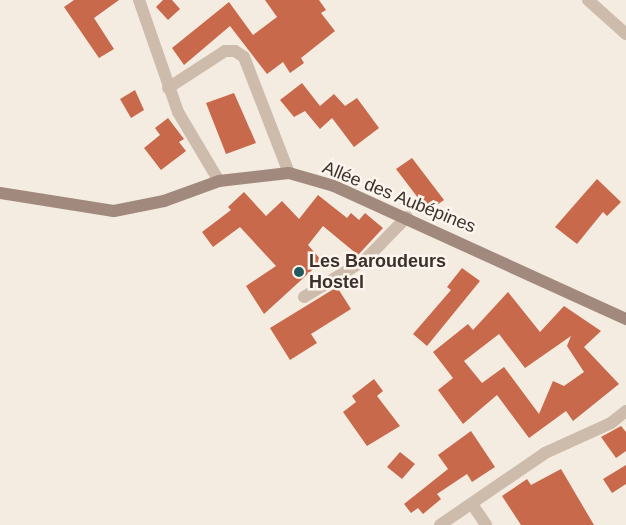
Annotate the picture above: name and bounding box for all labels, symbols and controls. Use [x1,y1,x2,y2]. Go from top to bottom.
street label: Allée des Aubépines [319,156,479,238]
place label: Les Baroudeurs Hostel [309,251,446,294]
marker: Les Baroudeurs Hostel [293,266,305,278]

